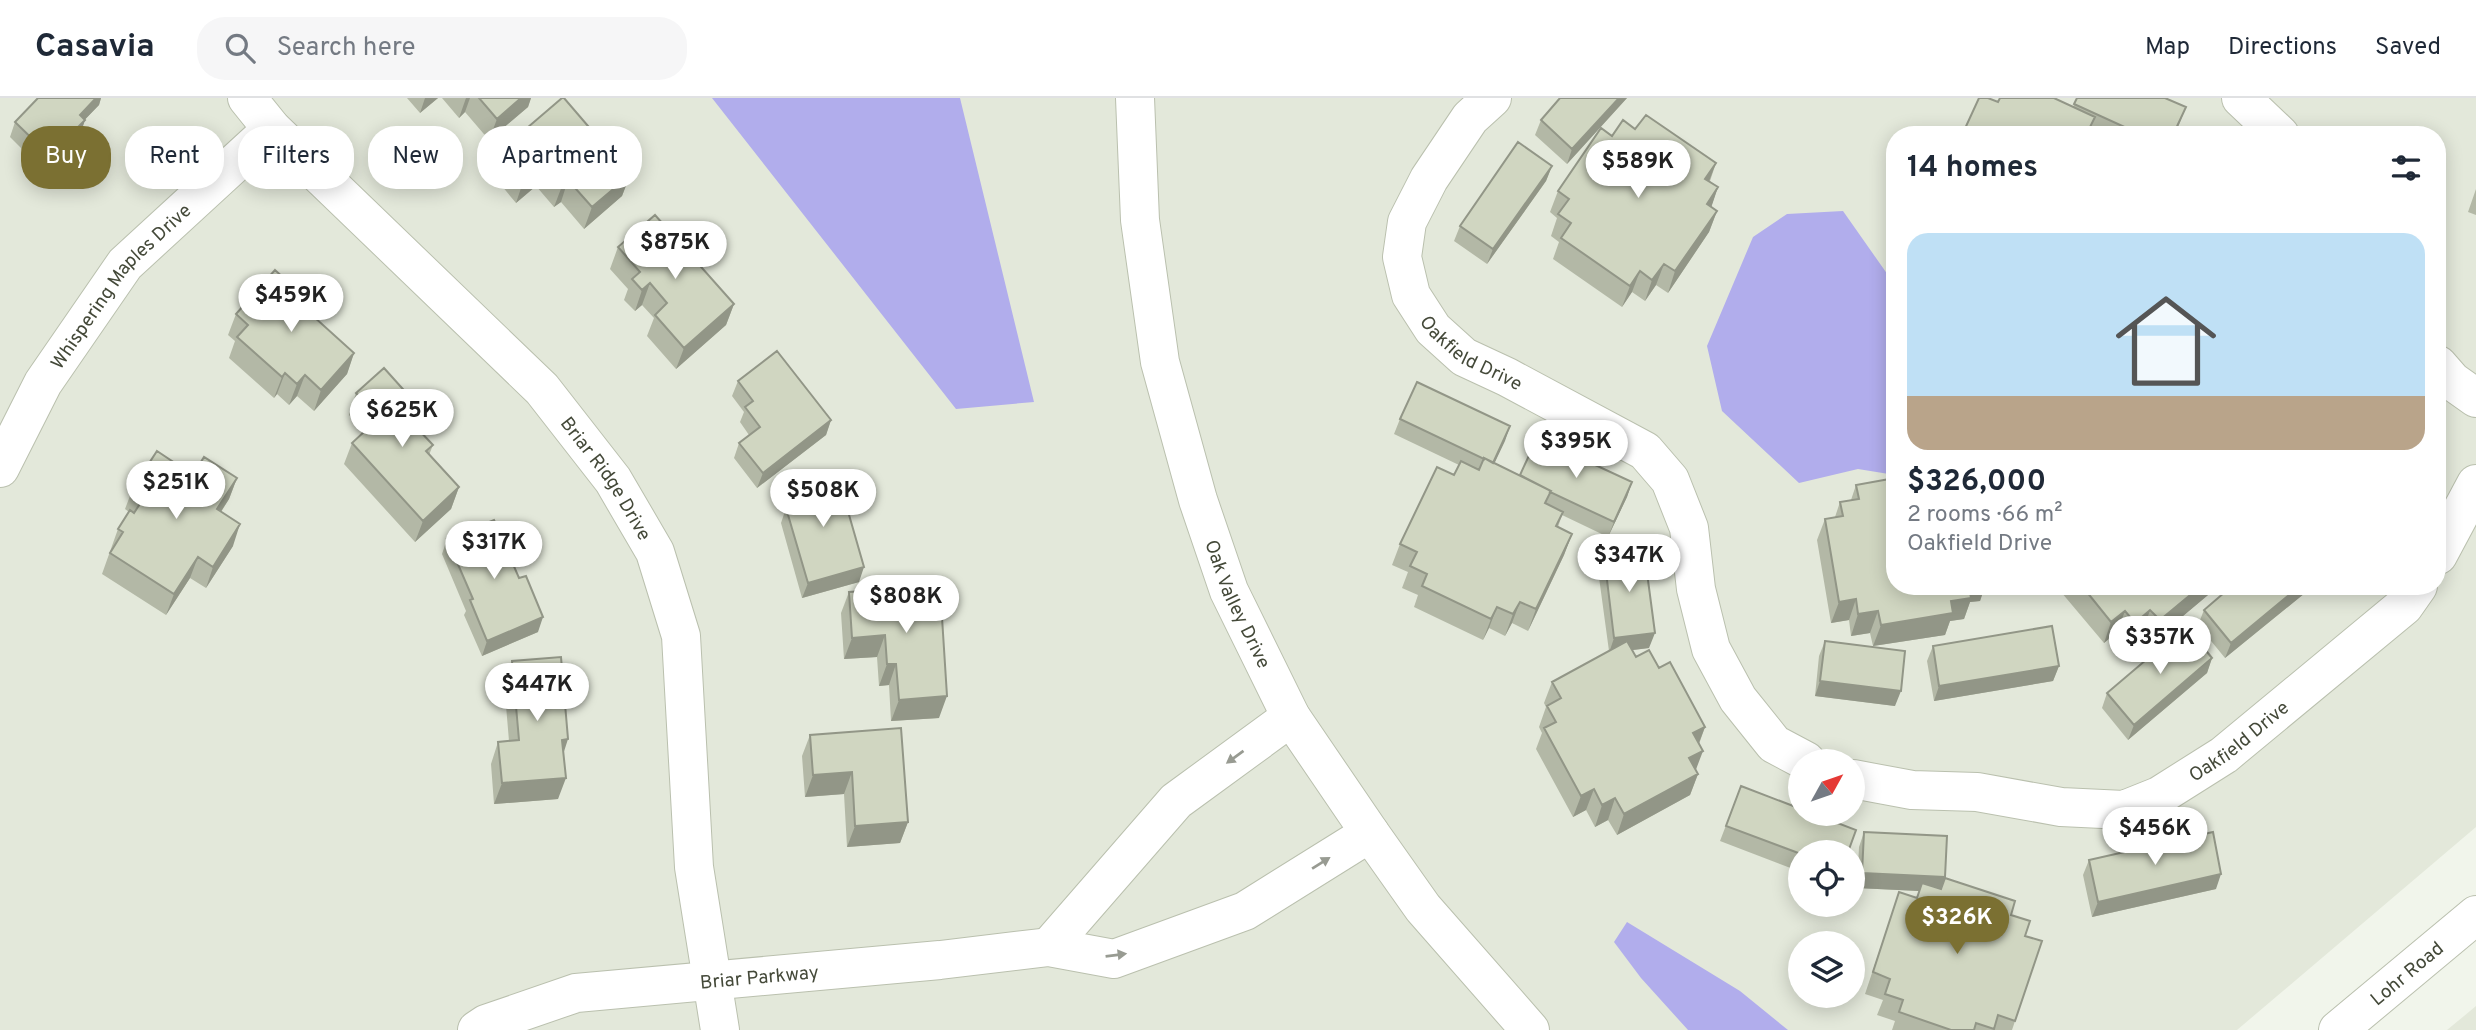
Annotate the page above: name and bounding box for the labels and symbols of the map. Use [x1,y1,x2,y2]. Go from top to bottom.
pin: $589K [1589,140,1687,200]
street label: Whispering Maples Drive [46,199,197,374]
pin: $875K [626,222,724,281]
pin: $459K [242,274,340,334]
street label: Oakfield Drive [1413,311,1526,397]
pin: $625K [353,390,451,449]
street label: Briar Ridge Drive [554,413,656,545]
pin: $395K [1527,420,1625,480]
pin: $251K [127,462,225,521]
pin: $508K [774,470,872,529]
pin: $317K [445,522,543,581]
pin: $347K [1580,534,1678,594]
street label: Oak Valley Drive [1198,537,1275,673]
pin: $808K [857,575,955,635]
pin: $357K [2111,616,2209,676]
pin: $447K [488,664,586,723]
street label: Oakfield Drive [2185,696,2295,788]
north arrow [1788,749,1866,826]
one-way arrow [1226,750,1245,764]
pin: $456K [2106,808,2204,867]
one-way arrow [1312,856,1331,869]
pin: $326K [1908,896,2006,956]
street label: Lohr Road [2366,937,2449,1012]
one-way arrow [1105,950,1127,961]
street label: Briar Parkway [699,961,820,996]

